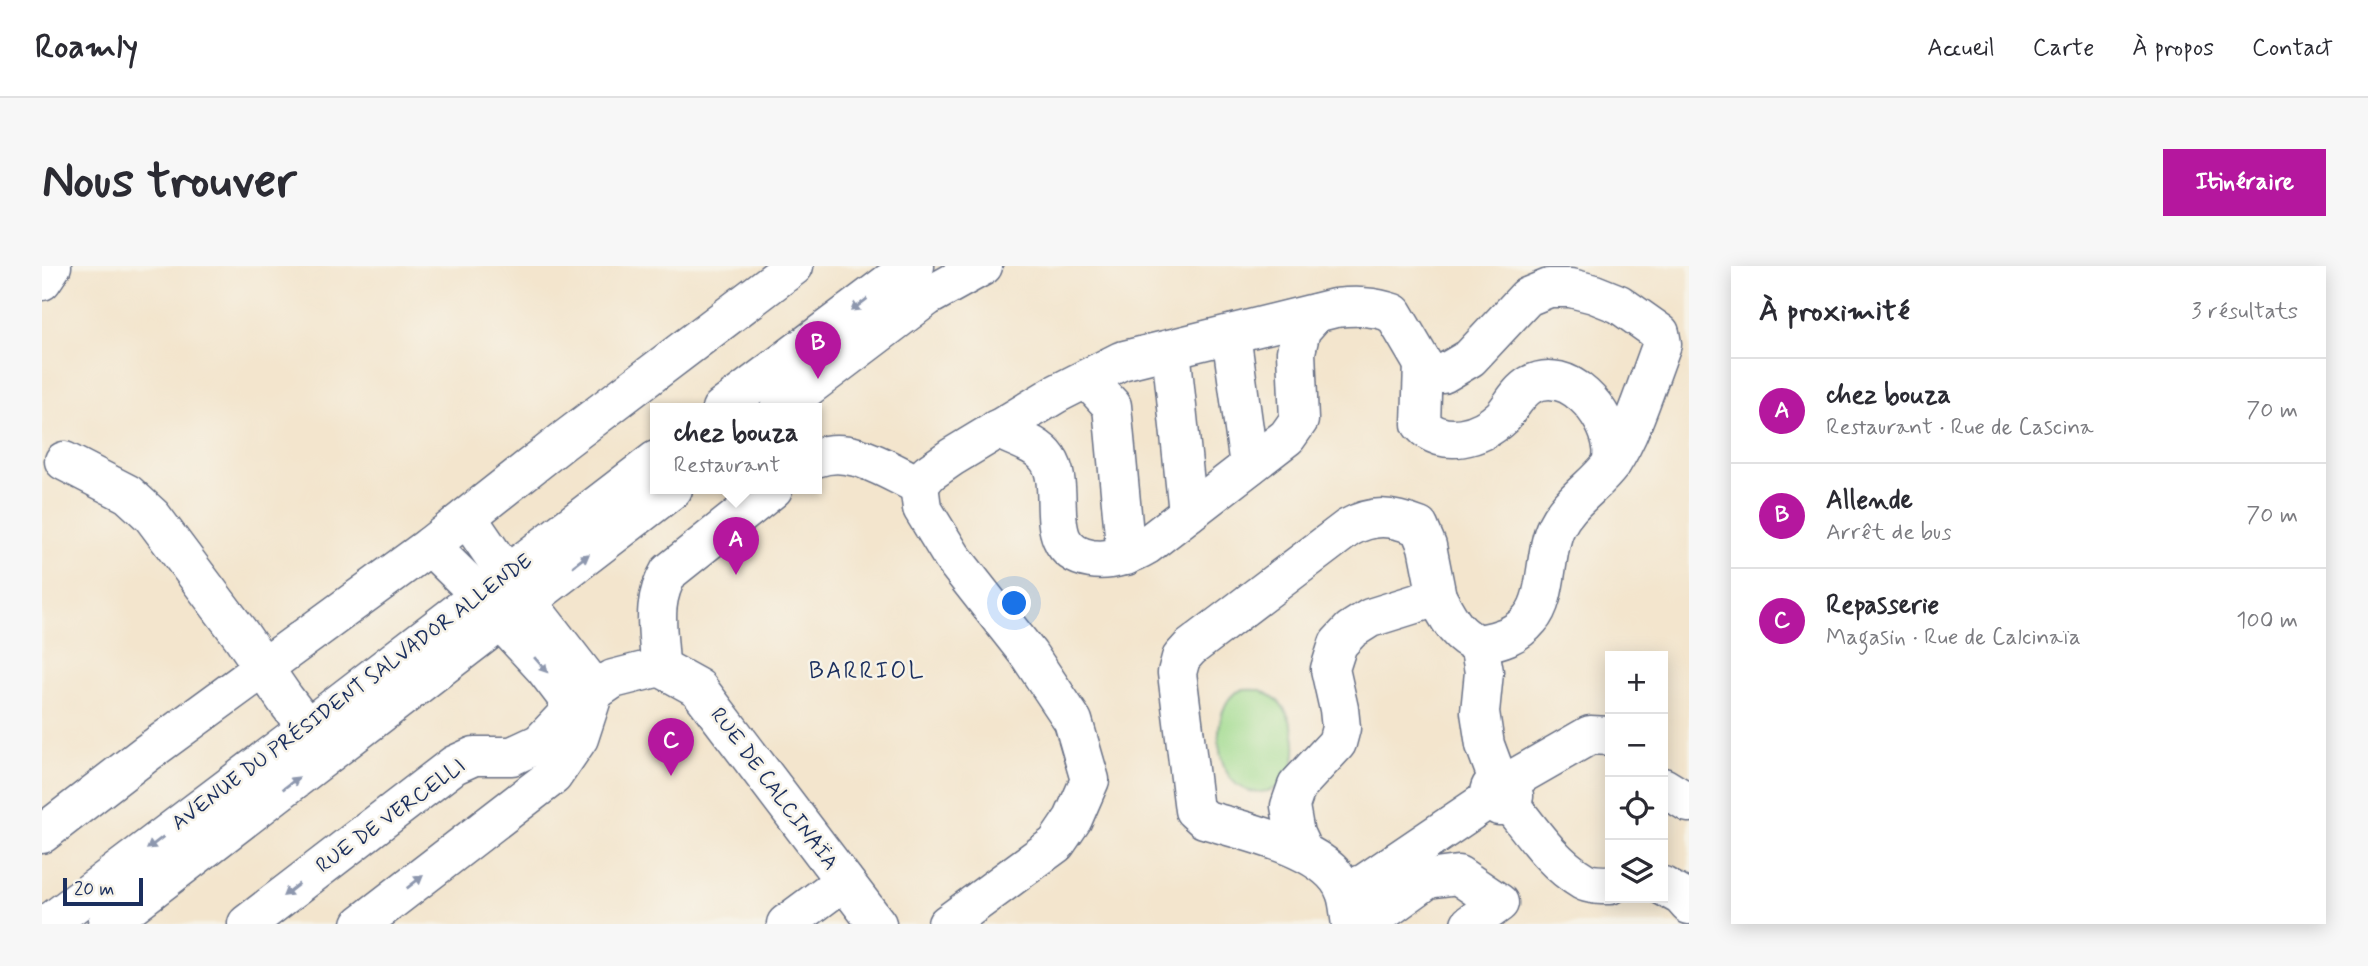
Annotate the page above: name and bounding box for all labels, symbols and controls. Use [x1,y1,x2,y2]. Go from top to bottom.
text: Roamly [35,26,138,70]
text: Accueil [1927,33,1995,64]
text: Carte [2033,33,2094,64]
text: À propos [2132,33,2214,64]
text: Contact [2252,33,2333,64]
button: Itinéraire [2163,149,2326,216]
text: Nous trouver [42,150,297,215]
text: À proximité [1759,292,1910,331]
one-way arrow [850,297,868,311]
text: 3 résultats [2191,297,2298,327]
pin: B [795,321,841,379]
text: chez bouza [1826,379,1951,413]
text: A [1774,396,1790,426]
text: 70 m [2246,396,2298,426]
popup [650,403,822,494]
text: Restaurant · Rue de Cascina [1826,413,2094,443]
text: chez bouza [674,417,798,451]
text: Restaurant [674,451,780,481]
text: Allende [1826,484,1913,518]
text: B [1775,501,1789,531]
text: 70 m [2246,501,2298,531]
pin: A [713,517,759,575]
text: Arrêt de bus [1826,518,1952,548]
street label: AVENUE DU PRÉSIDENT SALVADOR ALLENDE [166,547,538,837]
one-way arrow [572,553,590,567]
your location [997,586,1031,620]
text: Repasserie [1826,589,1939,623]
text: C [1774,606,1790,636]
text: 100 m [2236,606,2298,636]
text: Magasin · Rue de Calcinaïa [1826,623,2081,653]
map controls [1605,651,1668,903]
button: + [1605,651,1668,714]
one-way arrow [533,656,549,674]
district label: BARRIOL [809,656,925,687]
street label: RUE DE CALCINAÏA [704,702,844,876]
button: − [1605,714,1668,777]
pin: C [648,718,694,776]
street label: RUE DE VERCELLI [311,752,471,880]
one-way arrow [281,775,299,790]
button: locate [1605,777,1668,840]
one-way arrow [146,836,164,850]
button: layers [1605,840,1668,903]
scale bar [63,875,144,907]
one-way arrow [406,876,424,890]
text: 20 m [74,877,114,902]
one-way arrow [282,883,300,897]

